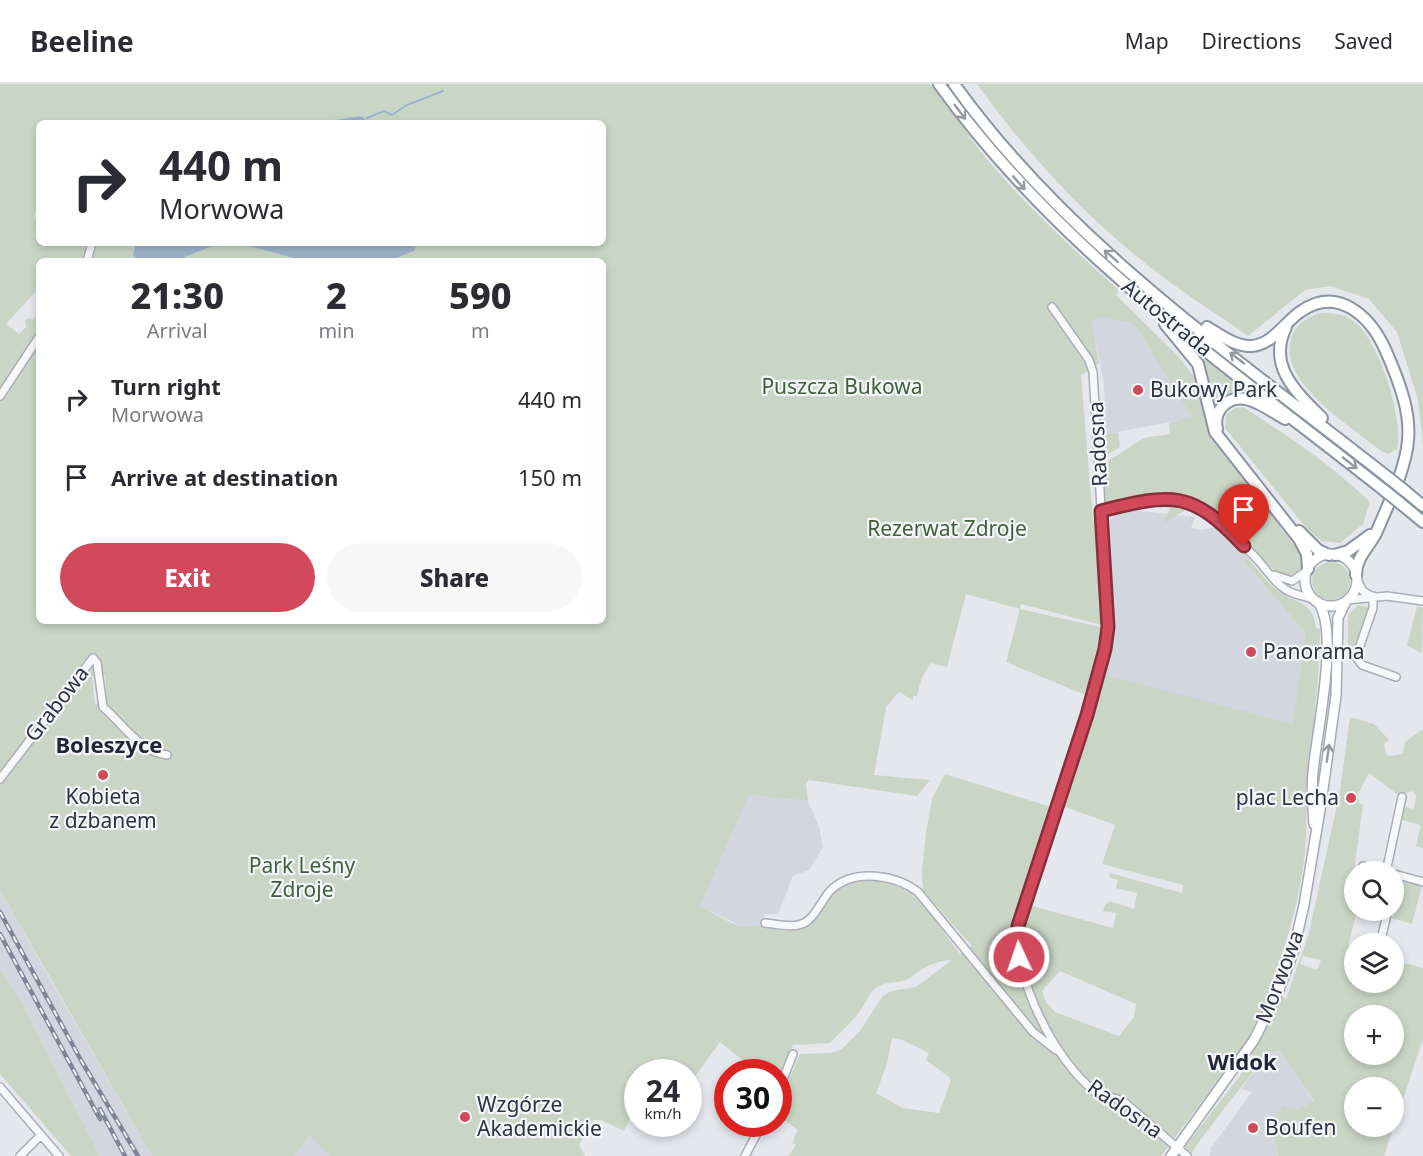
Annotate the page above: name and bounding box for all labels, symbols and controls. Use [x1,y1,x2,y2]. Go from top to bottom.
text: Beeline [30,22,134,60]
text: Map [1125,27,1169,55]
text: Directions [1202,27,1301,55]
text: Saved [1334,27,1393,55]
one-way arrow [953,103,966,119]
text: 440 m [159,136,283,193]
icon: right [60,144,138,222]
one-way arrow [1012,176,1026,191]
text: Morwowa [159,190,284,227]
one-way arrow [1104,250,1120,264]
text: 21:30 [130,271,224,320]
text: 2 [326,271,347,320]
text: 590 [449,271,512,320]
street label: Autostrada [1116,272,1219,362]
text: Arrival [147,317,208,344]
text: min [318,317,355,344]
text: m [471,317,490,344]
one-way arrow [1229,352,1245,365]
text: Turn right [111,371,221,401]
park label: Puszcza Bukowa [761,372,923,400]
place label: Bukowy Park [1150,375,1278,403]
icon: right [60,383,93,416]
marker: Bukowy Park [1131,383,1145,397]
text: 440 m [518,384,582,414]
text: Morwowa [111,401,204,428]
street label: Radosna [1081,401,1113,487]
one-way arrow [1341,457,1357,470]
icon: arrive [60,461,93,494]
text: Arrive at destination [111,462,338,492]
text: 150 m [518,462,582,492]
pin [1218,484,1269,546]
icon: arrive [1227,493,1260,526]
park label: Rezerwat Zdroje [867,514,1027,542]
button: Exit [60,543,315,612]
button: Share [327,543,582,612]
place label: Panorama [1263,637,1365,665]
marker: Panorama [1244,645,1258,659]
street label: Grabowa [18,660,95,747]
district label: Boleszyce [55,729,163,759]
one-way arrow [1323,743,1334,763]
marker: Kobieta z dzbanem [96,768,110,782]
place label: Kobieta z dzbanem [49,782,157,834]
place label: plac Lecha [1236,783,1339,811]
marker: plac Lecha [1344,791,1358,805]
park label: Park Leśny Zdroje [249,851,355,903]
map controls [1344,861,1404,1137]
button: search [1344,861,1404,921]
position arrow [987,925,1051,989]
street label: Morwowa [1249,926,1310,1027]
button: layers [1344,933,1404,993]
button: + [1344,1005,1404,1065]
district label: Widok [1207,1046,1277,1076]
speed limit sign: 30 [714,1059,792,1137]
text: 24 [646,1070,680,1111]
street label: Radosna [1083,1072,1169,1144]
button: − [1344,1077,1404,1137]
place label: Wzgórze Akademickie [477,1090,602,1142]
text: km/h [645,1103,681,1123]
marker: Wzgórze Akademickie [458,1110,472,1124]
place label: Boufen [1265,1113,1336,1141]
marker: Boufen [1246,1121,1260,1135]

